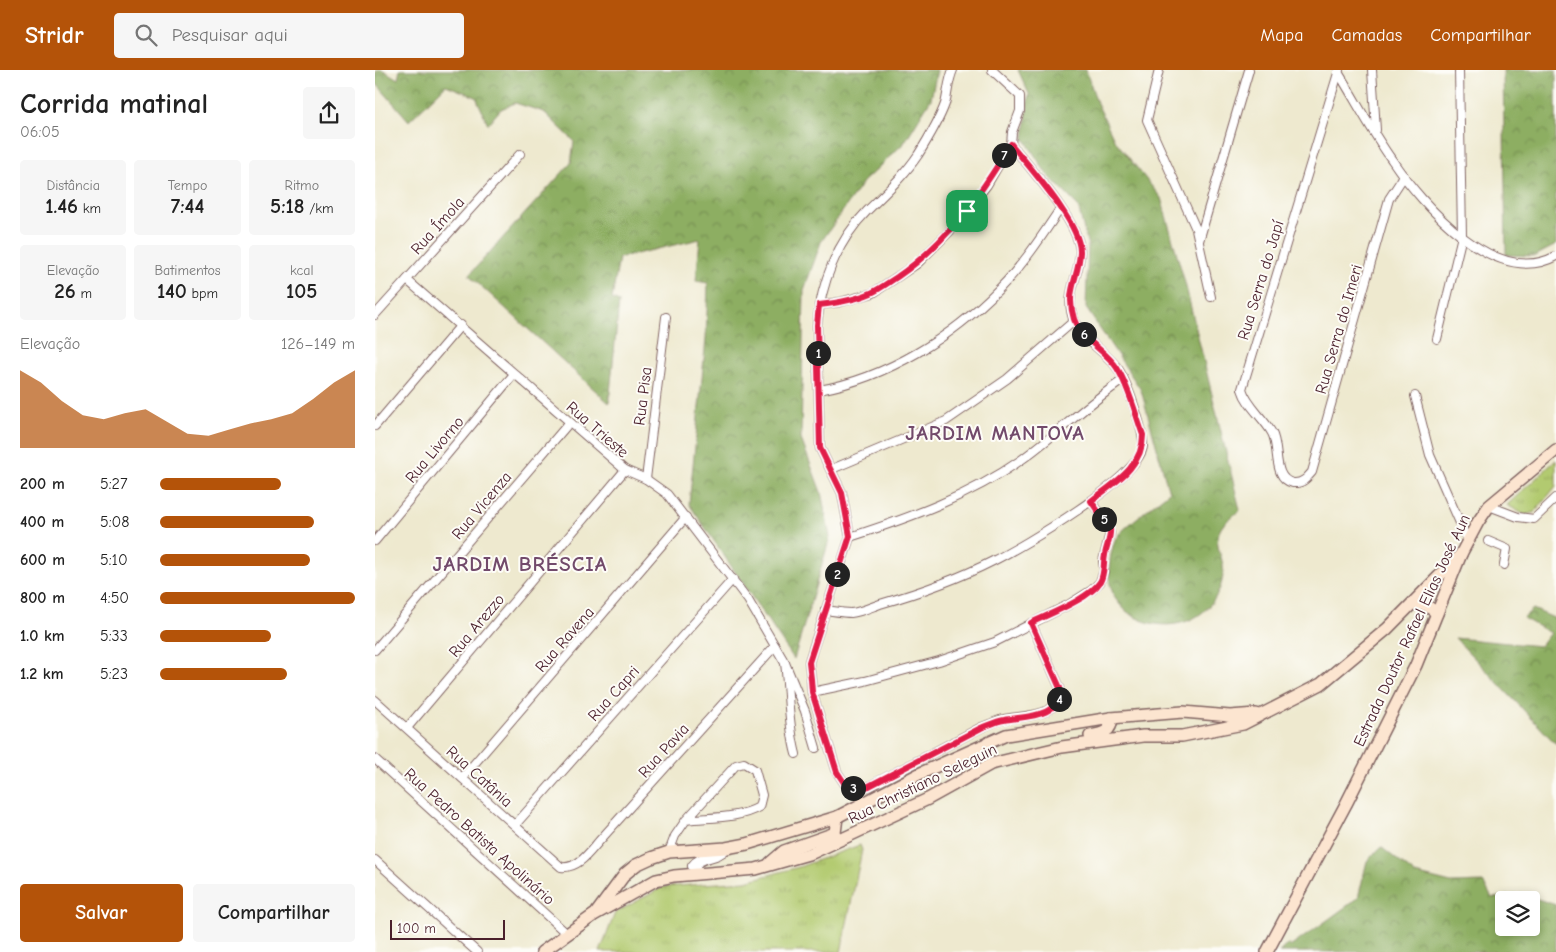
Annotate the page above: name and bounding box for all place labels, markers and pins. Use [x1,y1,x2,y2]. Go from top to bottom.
pin: 7 [991,142,1017,168]
pin [946,190,988,232]
pin: 6 [1071,322,1097,346]
pin: 1 [805,340,831,366]
pin: 5 [1091,506,1117,532]
pin: 2 [825,562,849,586]
pin: 4 [1047,686,1071,712]
pin: 3 [841,776,865,800]

